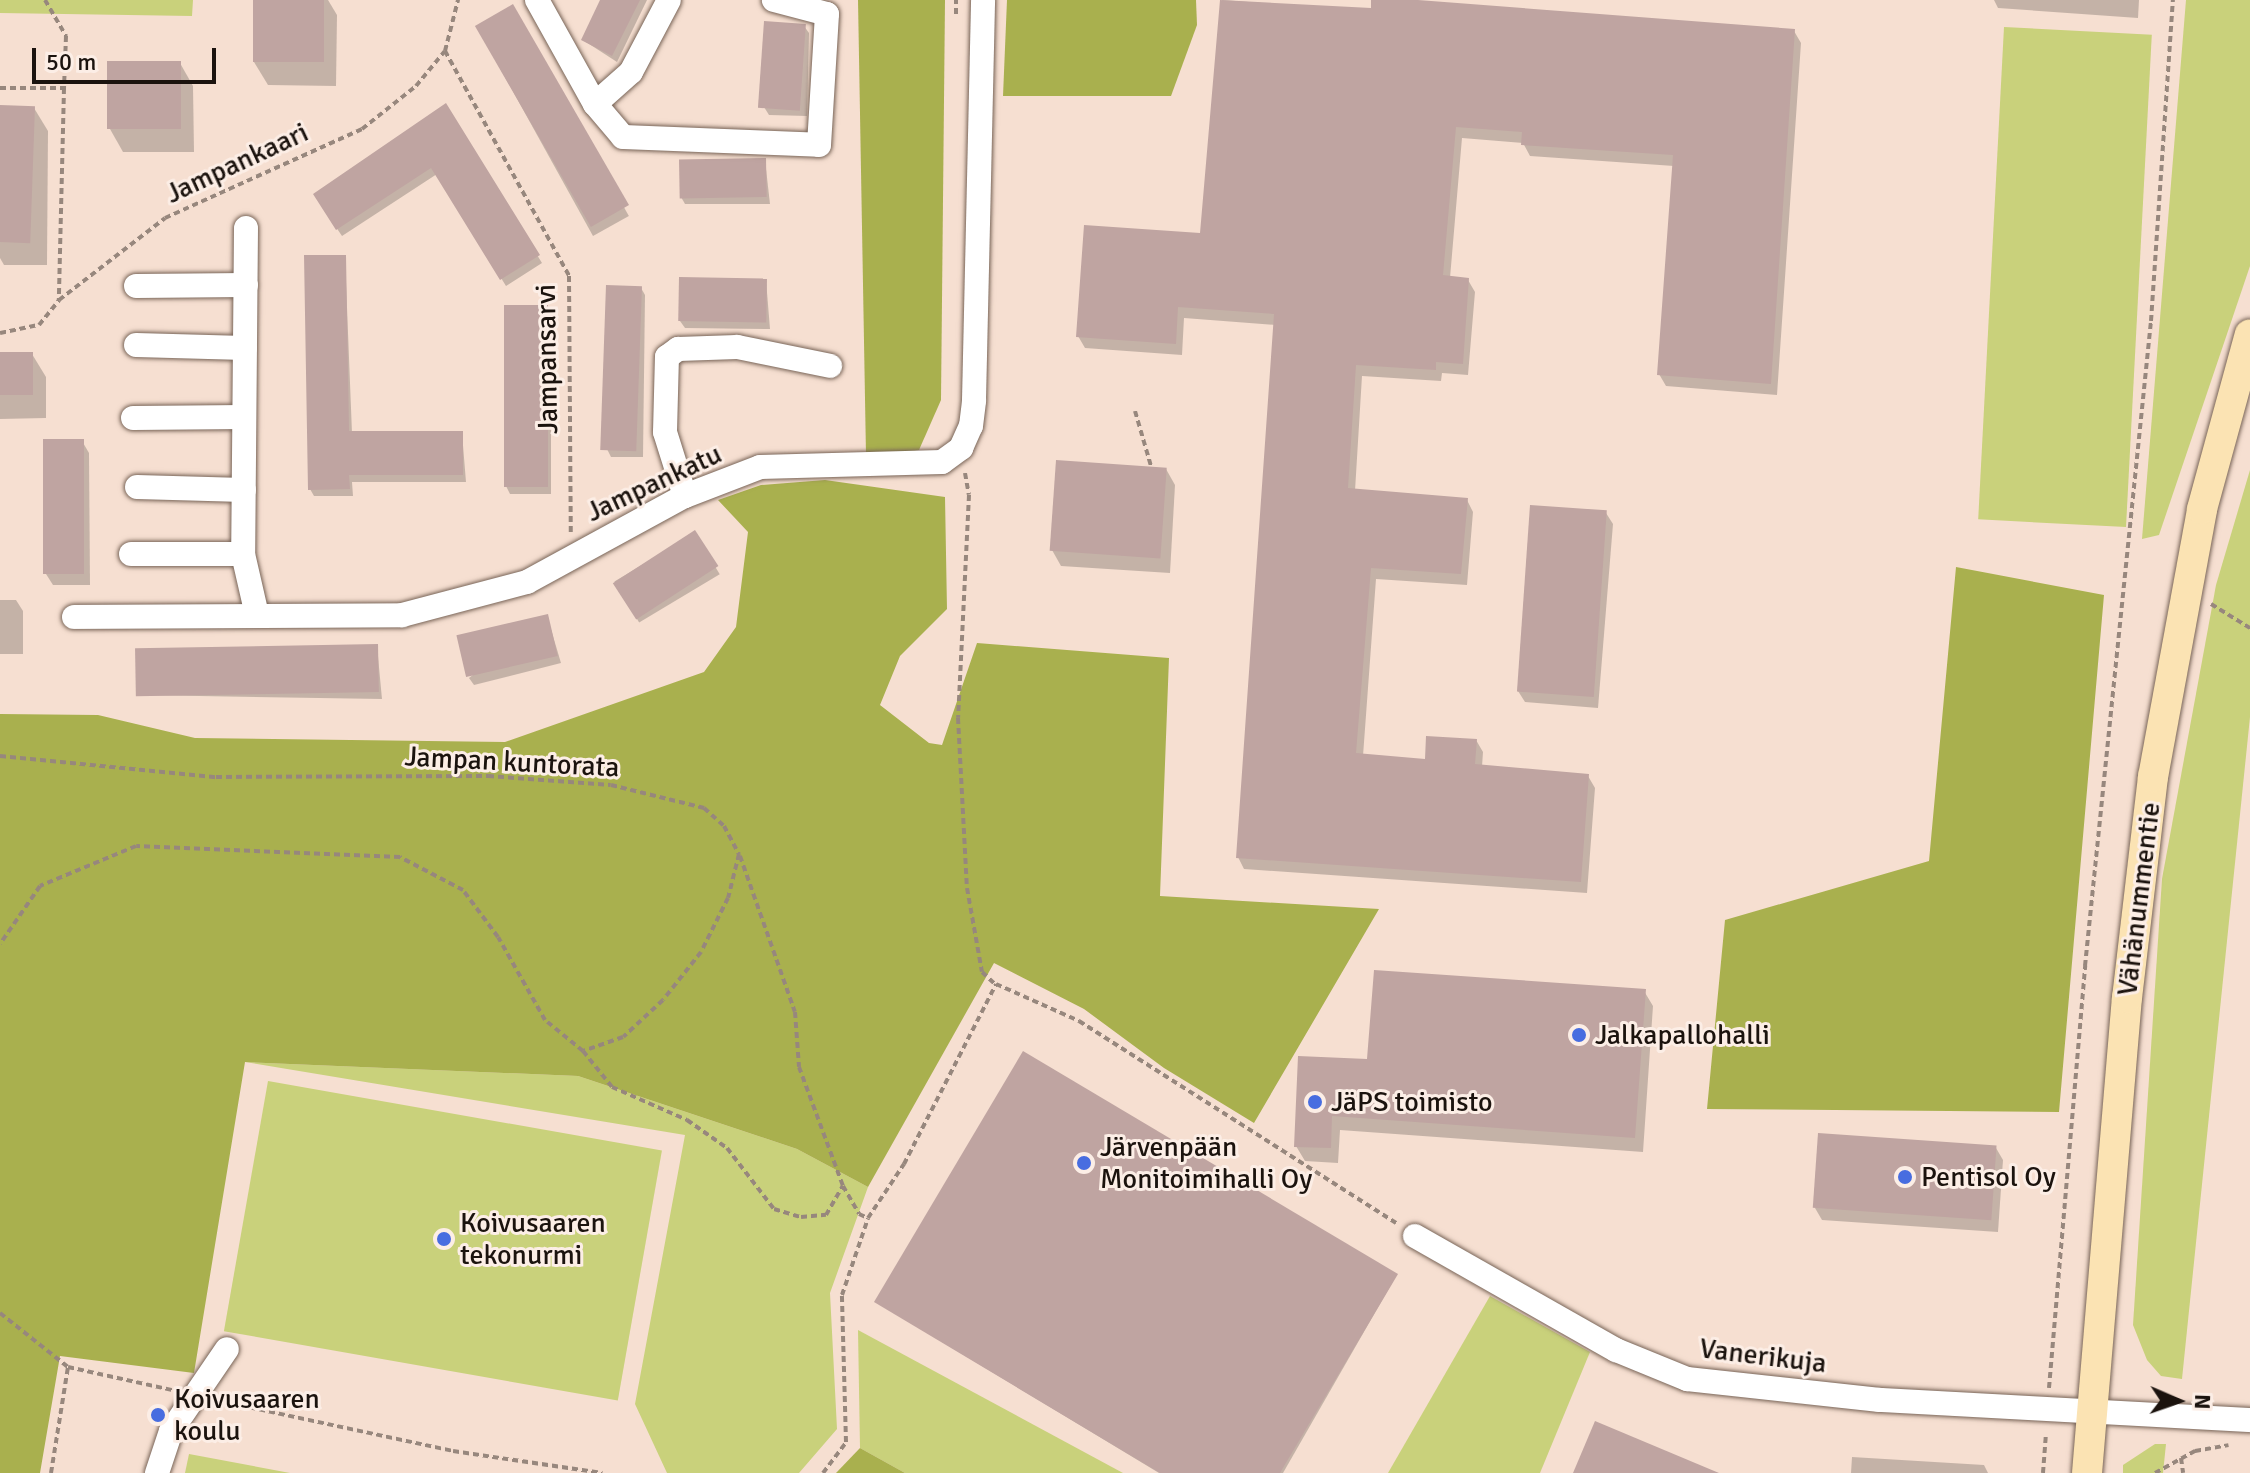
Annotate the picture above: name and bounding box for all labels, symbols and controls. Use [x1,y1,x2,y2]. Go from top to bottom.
scale bar [36,32,220,82]
text: 50 m [46,47,96,77]
street label: Jampankaari [160,115,314,211]
street label: Jampansarvi [529,284,565,434]
street label: Jampankatu [581,437,727,529]
street label: Jampan kuntorata [404,740,620,784]
street label: Vähänummentie [2110,800,2168,998]
place label: Jalkapallohalli [1595,1018,1770,1052]
marker: Jalkapallohalli [1570,1026,1588,1044]
place label: JäPS toimisto [1331,1085,1493,1119]
marker: JäPS toimisto [1306,1093,1324,1111]
place label: Järvenpään Monitoimihalli Oy [1100,1130,1312,1196]
marker: Järvenpään Monitoimihalli Oy [1075,1154,1093,1172]
place label: Pentisol Oy [1921,1160,2056,1194]
marker: Pentisol Oy [1896,1168,1914,1186]
place label: Koivusaaren tekonurmi [460,1206,606,1272]
marker: Koivusaaren tekonurmi [435,1230,453,1248]
street label: Vanerikuja [1698,1332,1828,1380]
north arrow [2138,1361,2218,1441]
place label: Koivusaaren koulu [174,1382,320,1448]
text: N [2189,1394,2216,1410]
marker: Koivusaaren koulu [149,1406,167,1424]

